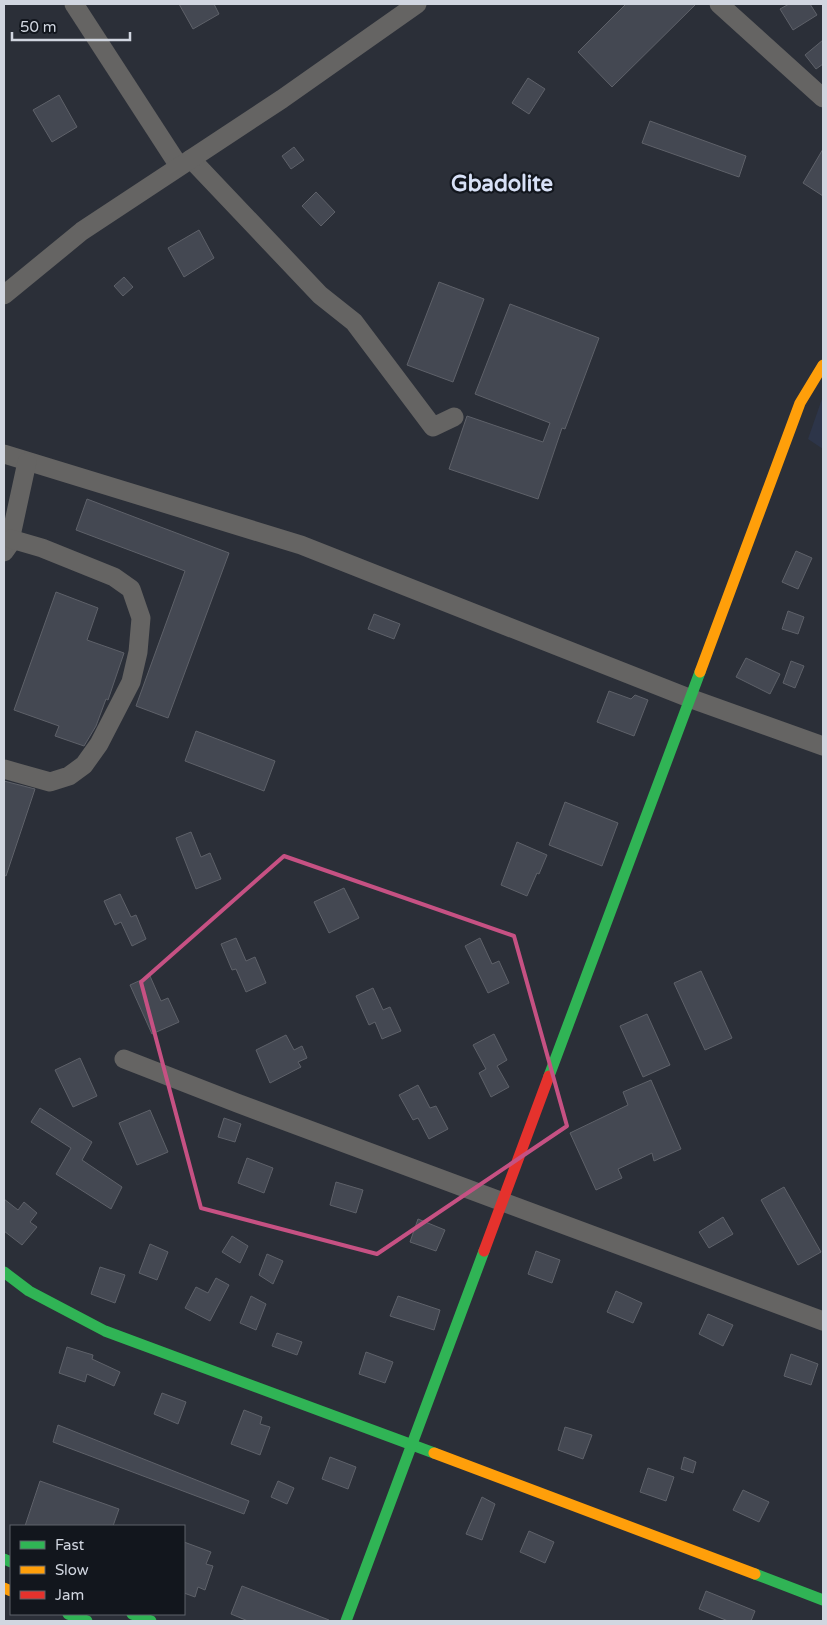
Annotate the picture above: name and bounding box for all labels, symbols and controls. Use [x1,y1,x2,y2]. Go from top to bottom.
scale bar [12,10,130,42]
text: 50 m [20,18,57,36]
district label: Gbadolite [451,171,553,197]
legend [10,1525,185,1615]
text: Fast [55,1536,85,1554]
text: Slow [55,1561,89,1579]
text: Jam [55,1586,84,1604]

